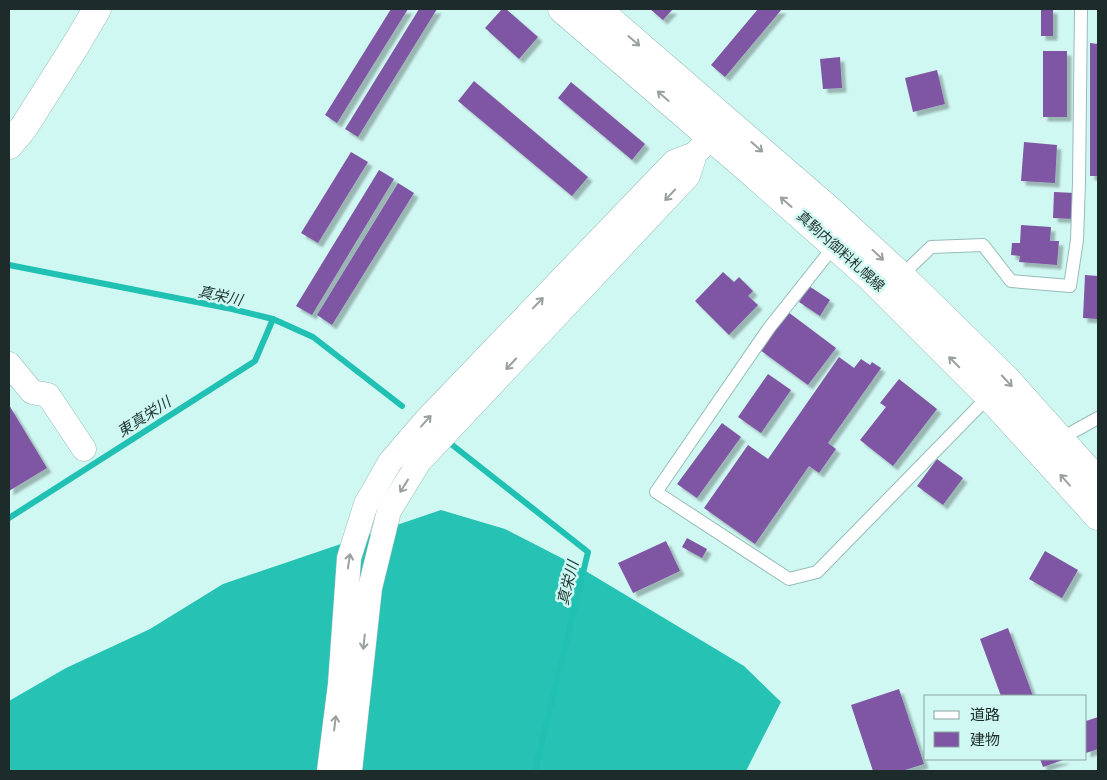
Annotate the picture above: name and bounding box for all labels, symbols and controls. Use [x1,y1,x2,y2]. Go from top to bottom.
one-way arrow [627,35,640,46]
one-way arrow [657,90,670,101]
one-way arrow [750,142,763,153]
one-way arrow [664,188,676,201]
one-way arrow [780,196,793,207]
street label: 真駒内御料札幌線 [793,207,889,295]
one-way arrow [872,249,885,261]
water label: 真栄川 [196,282,246,310]
one-way arrow [532,297,544,310]
one-way arrow [948,356,961,368]
one-way arrow [505,358,517,371]
one-way arrow [1001,374,1013,387]
water label: 東真栄川 [113,391,176,441]
one-way arrow [420,414,431,427]
one-way arrow [1060,474,1071,487]
one-way arrow [399,479,410,493]
one-way arrow [344,553,354,569]
water label: 真栄川 [553,557,583,607]
one-way arrow [359,633,369,649]
legend [924,695,1087,760]
text: 道路 [970,705,1000,724]
one-way arrow [330,715,340,731]
text: 建物 [970,730,1000,749]

